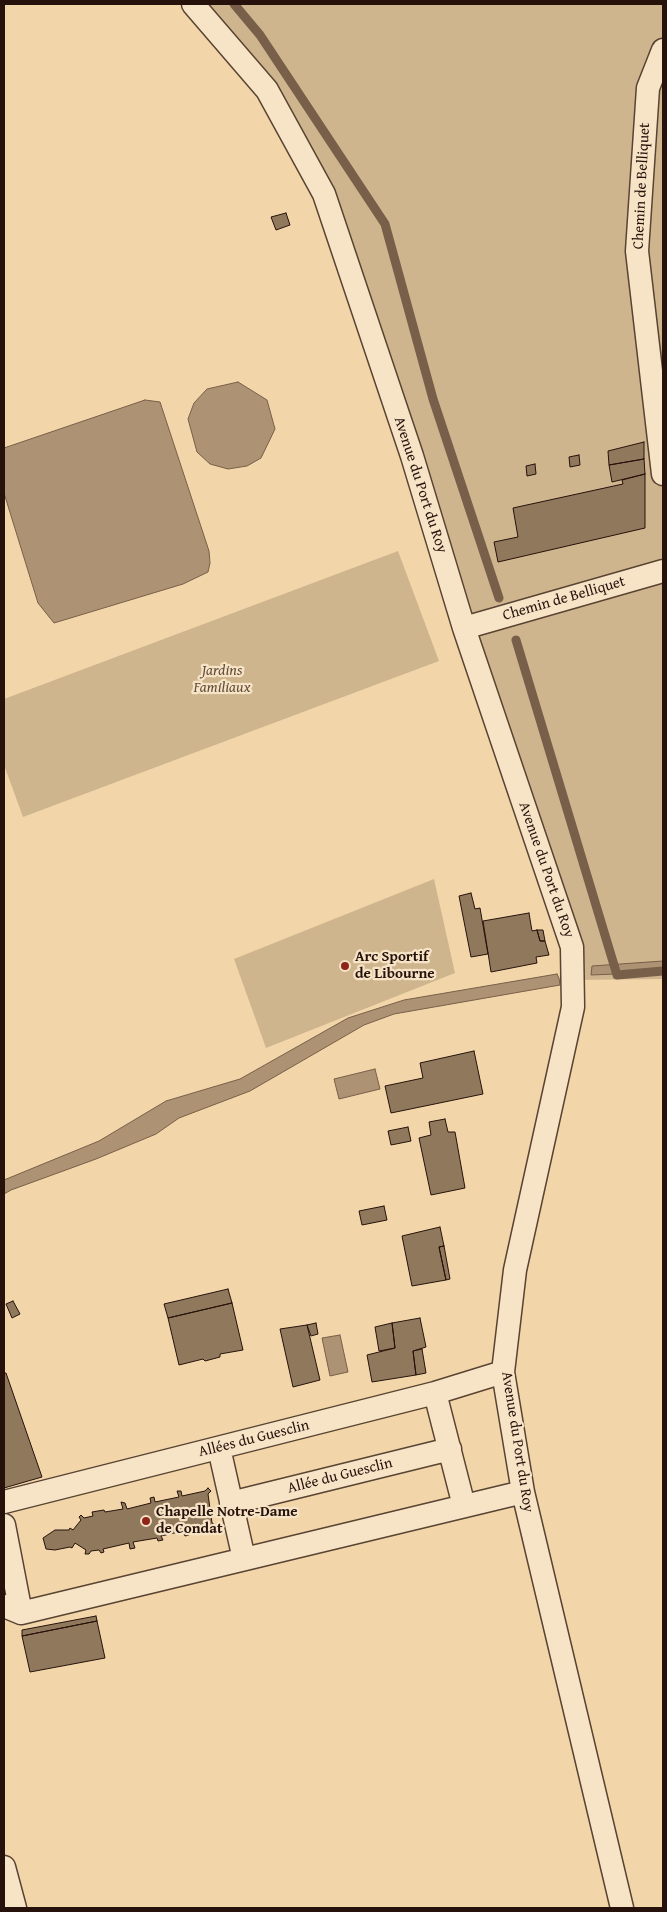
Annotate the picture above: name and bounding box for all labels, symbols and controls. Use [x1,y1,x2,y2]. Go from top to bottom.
street label: Chemin de Belliquet [630,122,654,250]
street label: Avenue du Port du Roy [389,414,451,556]
street label: Chemin de Belliquet [501,573,627,625]
park label: Jardins Familiaux [194,662,250,697]
street label: Avenue du Port du Roy [514,800,578,940]
place label: Arc Sportif de Libourne [355,948,435,983]
marker: Arc Sportif de Libourne [339,960,351,972]
street label: Avenue du Port du Roy [497,1370,537,1514]
street label: Allées du Guesclin [197,1417,311,1461]
street label: Allée du Guesclin [286,1454,394,1498]
place label: Chapelle Notre-Dame de Condat [156,1503,298,1538]
marker: Chapelle Notre-Dame de Condat [140,1515,152,1527]

